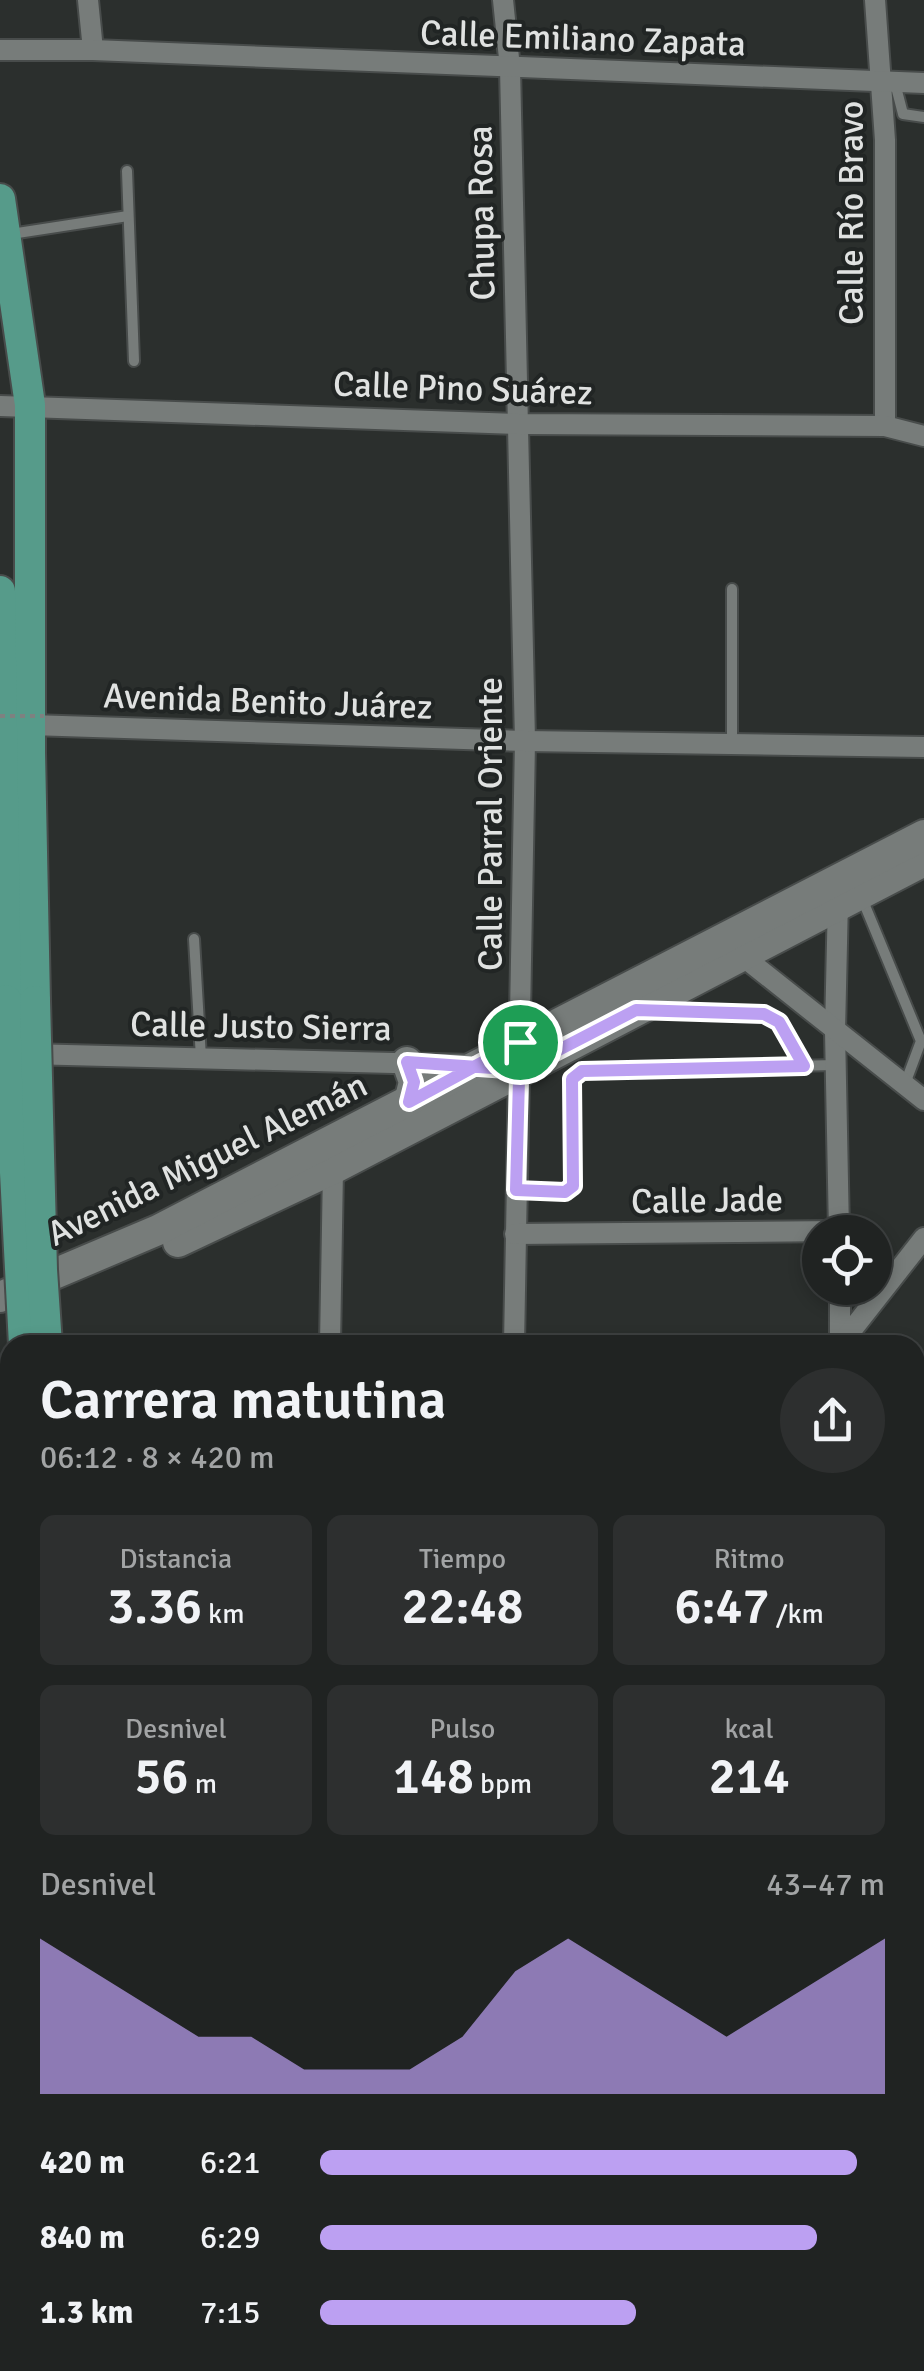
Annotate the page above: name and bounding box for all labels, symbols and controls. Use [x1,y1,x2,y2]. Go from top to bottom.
street label: Calle Emiliano Zapata [419,11,747,66]
street label: Calle Río Bravo [830,101,873,325]
street label: Chupa Rosa [458,125,505,301]
street label: Calle Pino Suárez [332,362,594,415]
street label: Avenida Benito Juárez [103,674,433,729]
street label: Calle Parral Oriente [469,677,512,971]
pin [478,1000,563,1085]
street label: Calle Justo Sierra [130,1003,392,1050]
icon: arrive [493,1015,548,1070]
street label: Avenida Miguel Alemán [40,1063,374,1256]
street label: Calle Jade [631,1178,783,1223]
map controls [802,1215,892,1305]
button: locate [802,1215,892,1305]
text: Carrera matutina [40,1366,446,1434]
button: share [780,1368,885,1473]
text: 06:12 · 8 × 420 m [40,1438,275,1477]
text: Distancia [120,1542,232,1576]
text: Tiempo [419,1542,506,1576]
text: Ritmo [714,1542,785,1576]
text: 3.36 [107,1576,202,1638]
text: 22:48 [401,1576,524,1638]
text: 6:47 [674,1576,770,1638]
text: km [202,1597,244,1631]
text: /km [770,1597,824,1631]
text: Desnivel [125,1712,227,1746]
text: Pulso [430,1712,495,1746]
text: kcal [725,1712,774,1746]
text: 56 [135,1746,189,1808]
text: 148 [393,1746,474,1808]
text: 214 [709,1746,790,1808]
text: m [189,1767,217,1801]
text: bpm [474,1767,532,1801]
text: Desnivel [40,1865,156,1904]
text: 43–47 m [766,1865,885,1904]
text: 420 m [40,2143,125,2182]
text: 6:21 [200,2143,260,2182]
text: 840 m [40,2218,125,2257]
text: 6:29 [200,2218,260,2257]
text: 1.3 km [40,2293,133,2332]
text: 7:15 [200,2293,260,2332]

